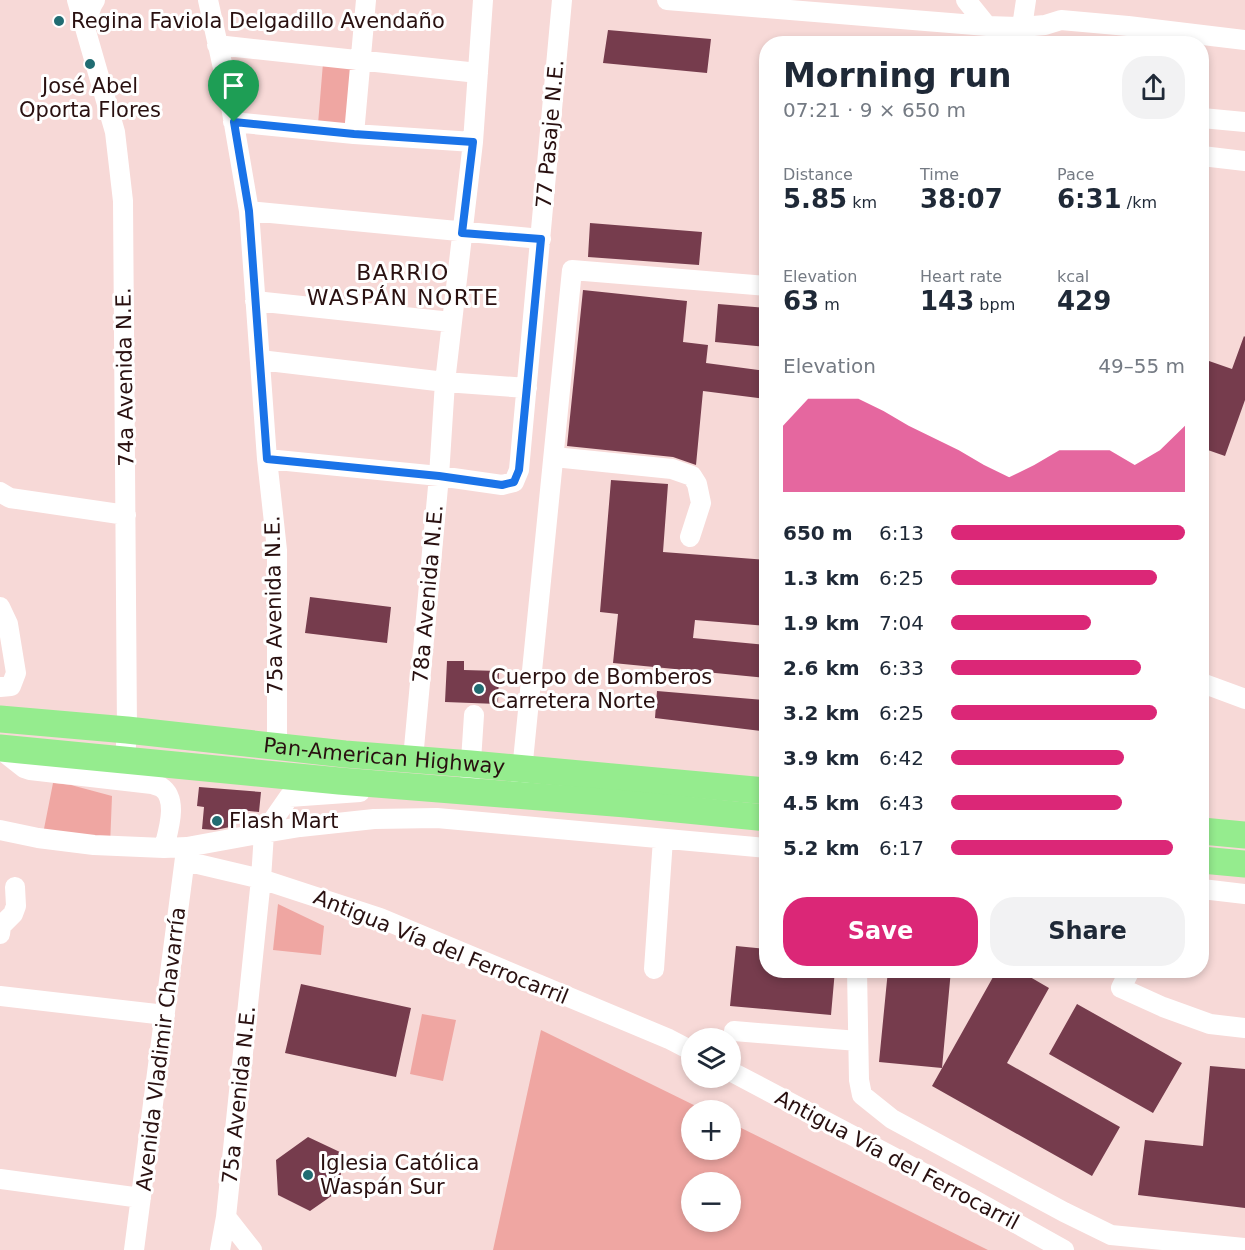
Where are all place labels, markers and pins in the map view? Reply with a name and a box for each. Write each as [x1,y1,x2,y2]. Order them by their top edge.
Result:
place label: Regina Faviola Delgadillo Avendaño [71,9,445,33]
marker: Regina Faviola Delgadillo Avendaño [52,14,66,28]
marker: José Abel Oporta Flores [83,57,97,71]
pin [208,60,259,122]
place label: José Abel Oporta Flores [19,74,161,122]
place label: Cuerpo de Bomberos Carretera Norte [491,665,712,713]
marker: Cuerpo de Bomberos Carretera Norte [472,682,486,696]
place label: Flash Mart [229,809,339,833]
marker: Flash Mart [210,814,224,828]
place label: Iglesia Católica Waspán Sur [320,1151,479,1199]
marker: Iglesia Católica Waspán Sur [301,1168,315,1182]

